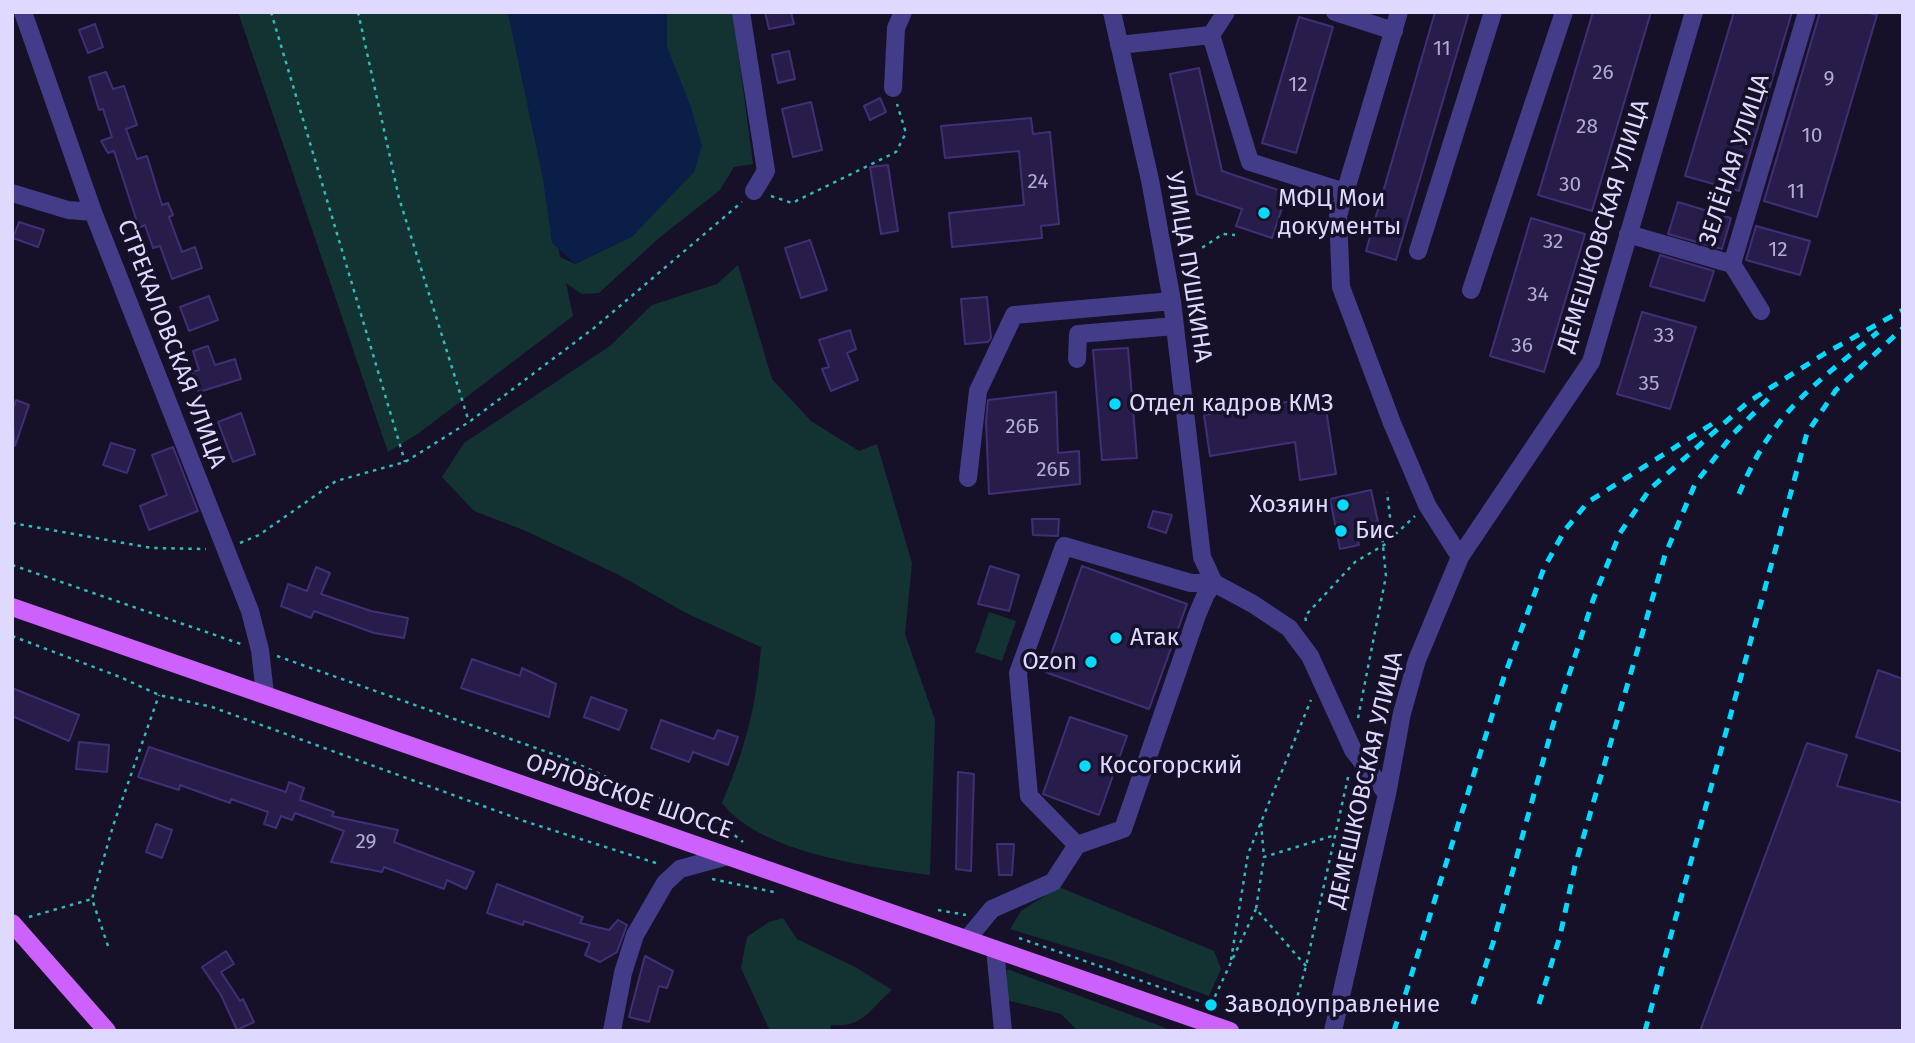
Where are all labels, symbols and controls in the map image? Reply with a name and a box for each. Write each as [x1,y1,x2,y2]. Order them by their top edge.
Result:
house number: 11 [1433,36,1451,62]
house number: 26 [1592,60,1614,86]
house number: 9 [1823,66,1835,92]
street label: ЗЕЛЁНАЯ УЛИЦА [1694,70,1776,250]
house number: 12 [1288,72,1308,98]
street label: ДЕМЕШКОВСКАЯ УЛИЦА [1552,96,1656,356]
house number: 28 [1576,114,1598,140]
house number: 10 [1802,123,1822,149]
house number: 24 [1028,169,1048,195]
street label: УЛИЦА ПУШКИНА [1159,170,1217,364]
house number: 30 [1559,172,1581,198]
house number: 11 [1787,179,1805,205]
place label: МФЦ Мои документы [1278,185,1401,241]
marker: МФЦ Мои документы [1256,205,1272,221]
street label: СТРЕКАЛОВСКАЯ УЛИЦА [110,216,232,472]
house number: 32 [1543,229,1563,255]
house number: 12 [1768,237,1788,263]
house number: 34 [1527,282,1549,308]
house number: 33 [1654,323,1674,349]
house number: 36 [1511,333,1533,359]
house number: 35 [1639,371,1659,397]
place label: Отдел кадров КМЗ [1129,390,1334,418]
marker: Отдел кадров КМЗ [1107,396,1123,412]
house number: 26Б [1005,414,1039,440]
house number: 26Б [1036,457,1070,483]
place label: Хозяин [1249,491,1329,519]
marker: Хозяин [1335,497,1351,513]
place label: Бис [1355,517,1395,545]
marker: Бис [1333,523,1349,539]
place label: Атак [1130,624,1179,652]
marker: Атак [1108,630,1124,646]
place label: Ozon [1022,648,1077,676]
street label: ДЕМЕШКОВСКАЯ УЛИЦА [1322,649,1410,911]
marker: Ozon [1083,654,1099,670]
street label: ОРЛОВСКОЕ ШОССЕ [522,748,736,846]
place label: Косогорский [1099,752,1243,780]
marker: Косогорский [1077,758,1093,774]
house number: 29 [355,829,377,855]
place label: Заводоуправление [1225,991,1440,1019]
marker: Заводоуправление [1203,997,1219,1013]

